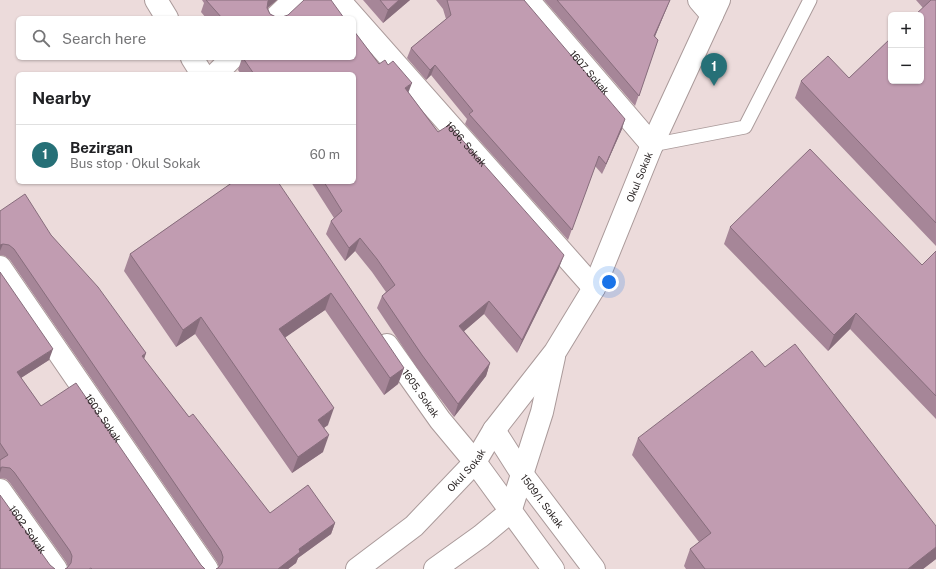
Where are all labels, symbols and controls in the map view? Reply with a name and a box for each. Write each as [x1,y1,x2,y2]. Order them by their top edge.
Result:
map controls [888,12,924,84]
button: + [888,12,924,48]
search box [16,16,356,60]
icon: search [30,27,52,49]
text: Search here [62,30,146,47]
street label: 1607. Sokak [567,48,612,97]
button: − [888,48,924,84]
pin: 1 [701,53,727,86]
text: Nearby [32,88,91,108]
street label: 1606. Sokak [443,119,490,169]
text: Bezirgan [70,139,133,156]
text: 1 [42,147,48,162]
text: 60 m [310,147,340,162]
street label: Okul Sokak [624,150,655,204]
text: Bus stop · Okul Sokak [70,156,201,171]
your location [599,272,619,292]
street label: 1605. Sokak [400,367,442,420]
street label: 1603. Sokak [83,391,125,445]
street label: Okul Sokak [444,446,488,494]
street label: 1509/1. Sokak [518,472,567,530]
street label: 1602. Sokak [7,503,49,556]

